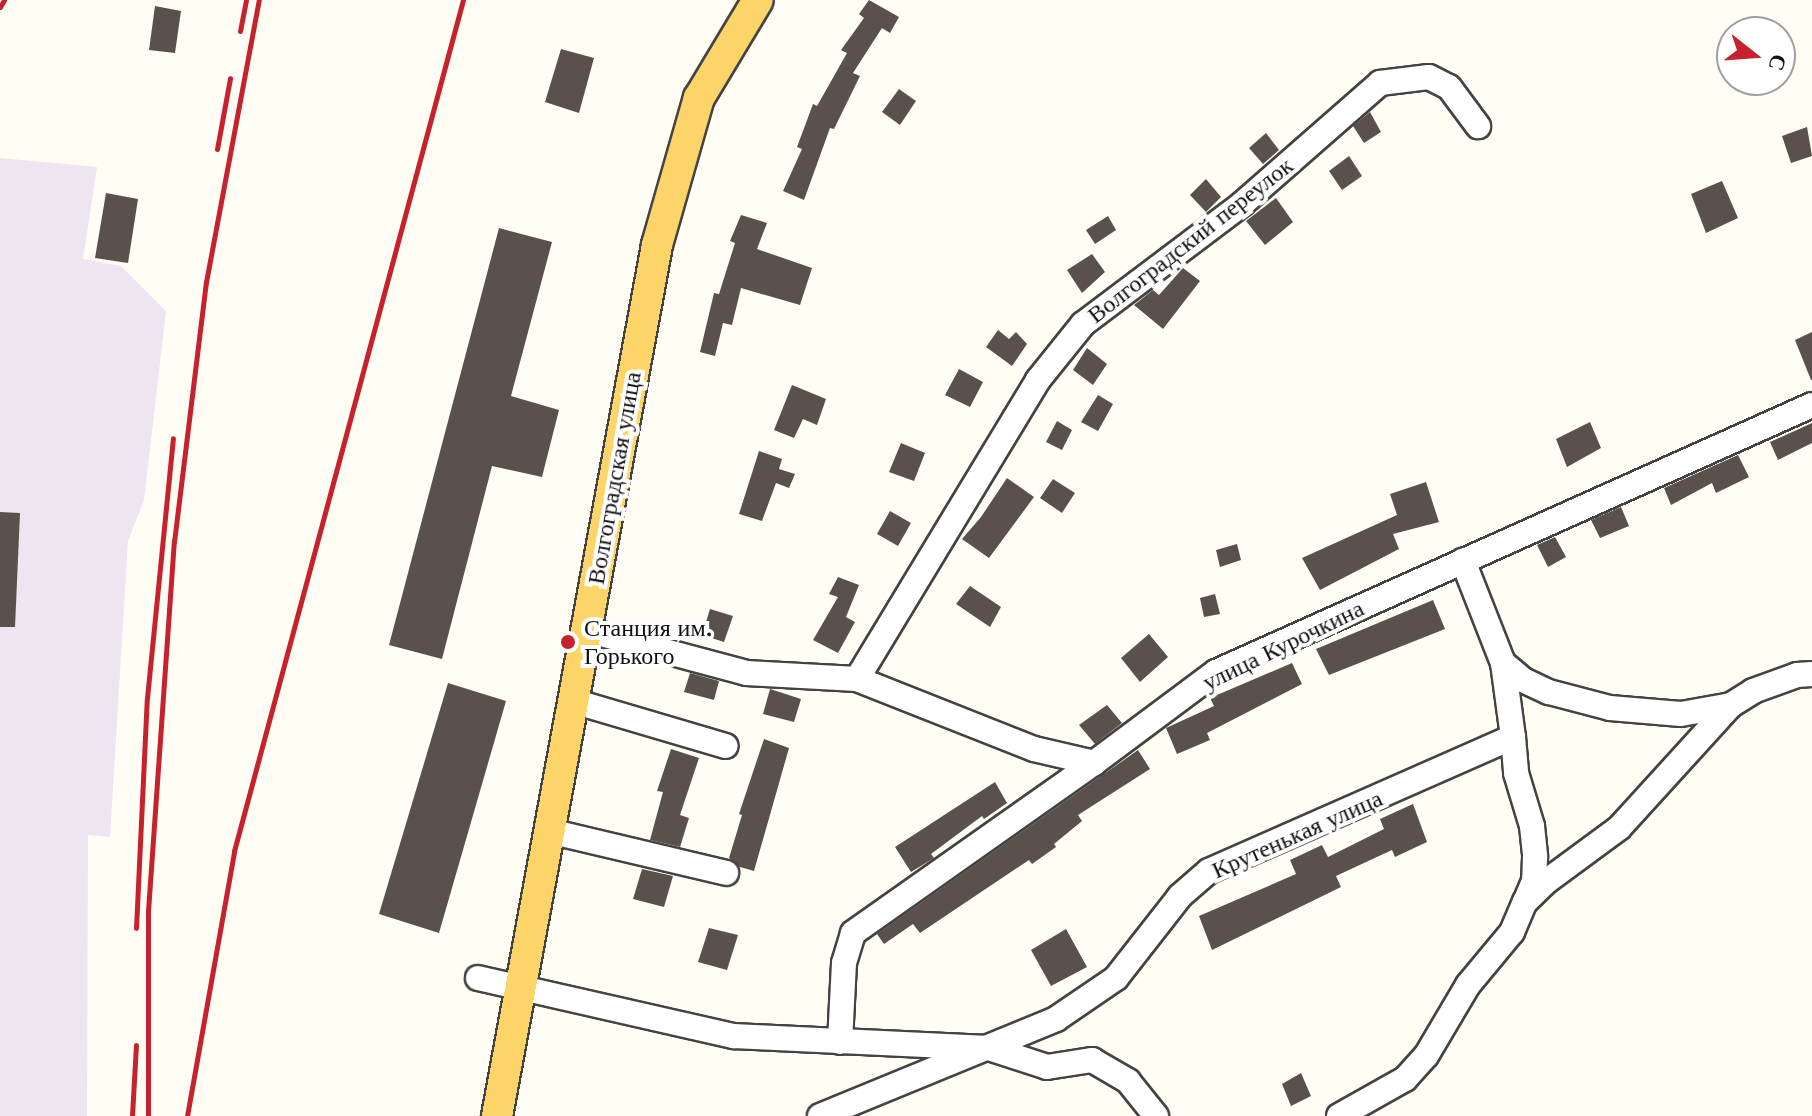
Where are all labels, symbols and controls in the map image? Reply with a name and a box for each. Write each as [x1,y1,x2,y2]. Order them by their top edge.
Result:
north arrow [1716,16,1796,96]
text: С [1762,51,1793,74]
street label: Волгоградский переулок [1082,151,1298,329]
street label: Волгоградская улица [581,369,647,587]
street label: улица Курочкина [1198,594,1368,696]
place label: Станция им. Горького [584,614,712,670]
marker: Станция им. Горького [559,633,577,651]
street label: Крутенькая улица [1207,783,1387,885]

